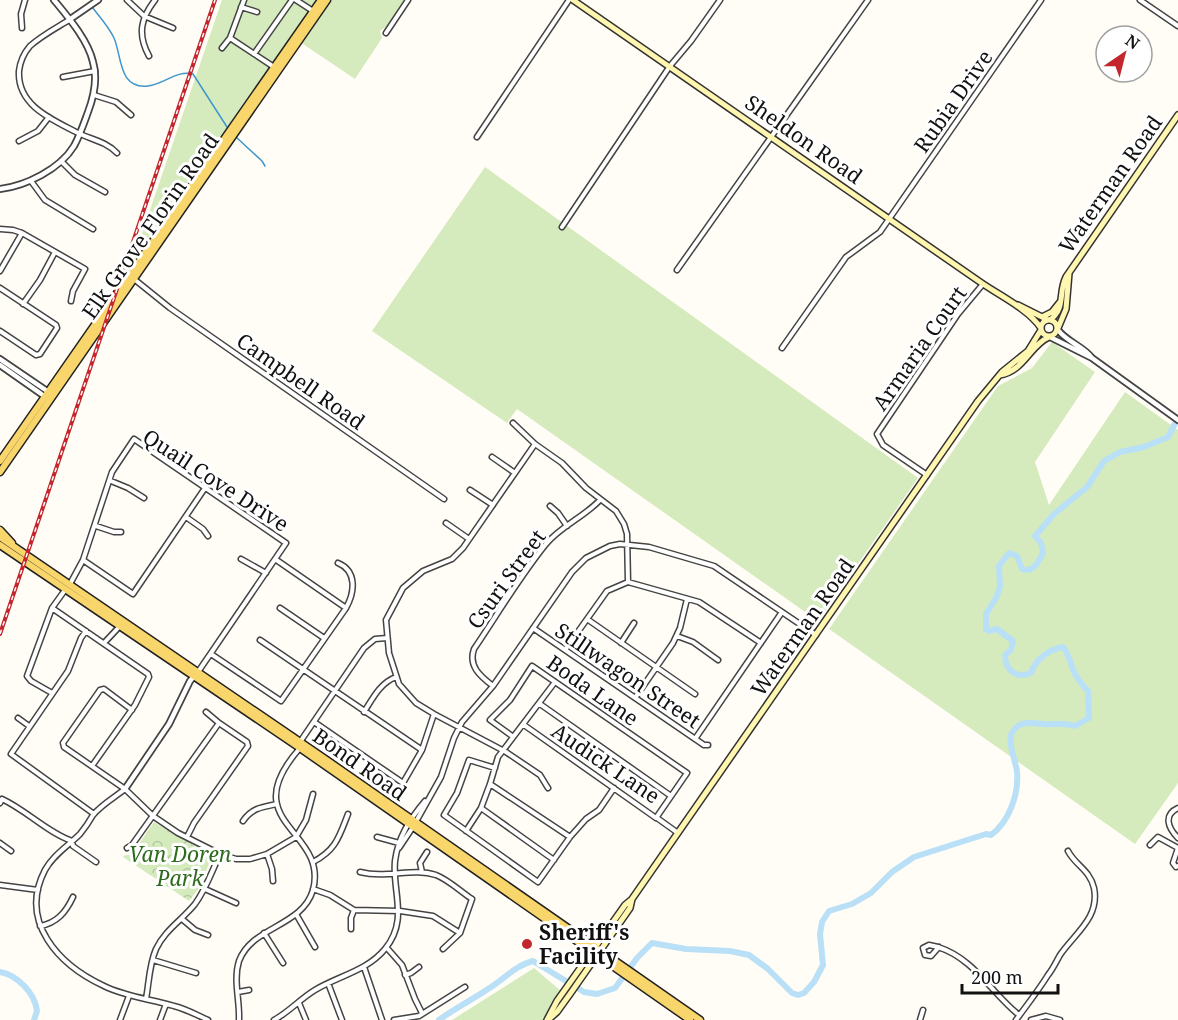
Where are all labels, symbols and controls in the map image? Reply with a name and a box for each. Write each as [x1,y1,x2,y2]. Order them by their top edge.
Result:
north arrow [1094,24,1154,84]
text: N [1121,29,1144,55]
street label: Rubia Drive [907,44,999,158]
street label: Sheldon Road [740,88,868,190]
street label: Waterman Road [1052,109,1168,258]
street label: Elk Grove Florin Road [75,128,225,324]
street label: Armaria Court [866,280,972,416]
street label: Campbell Road [231,326,371,436]
street label: Quail Cove Drive [138,422,294,538]
street label: Csuri Street [460,524,552,634]
street label: Waterman Road [744,552,860,701]
street label: Stillwagon Street [550,616,706,734]
street label: Boda Lane [542,648,644,732]
street label: Audick Lane [546,716,666,810]
street label: Bond Road [308,721,412,807]
park label: Van Doren Park [129,840,232,892]
place label: Sheriff's Facility [539,918,629,970]
marker: Sheriff's Facility [520,937,534,951]
scale bar [962,957,1058,995]
text: 200 m [971,965,1023,989]

